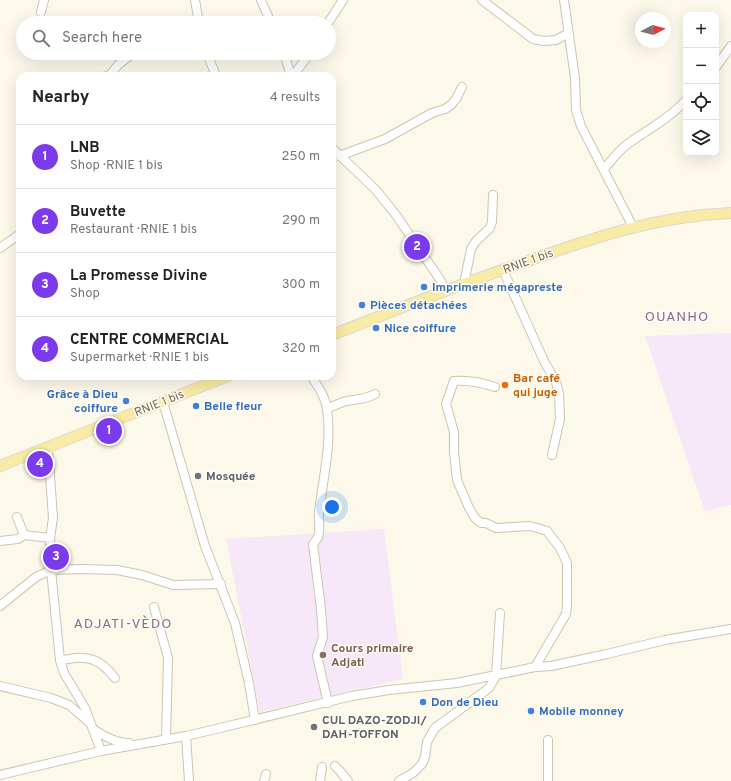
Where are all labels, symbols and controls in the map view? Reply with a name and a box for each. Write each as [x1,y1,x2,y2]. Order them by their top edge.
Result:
north arrow [635,12,671,48]
map controls [683,12,719,156]
button: + [683,12,719,48]
search box [16,16,336,60]
icon: search [30,27,52,49]
text: Search here [62,29,142,48]
button: − [683,48,719,84]
button: locate [683,84,719,120]
text: Nearby [32,87,89,109]
text: 4 results [270,90,320,106]
button: layers [683,120,719,156]
text: LNB [70,139,100,158]
text: 1 [42,149,48,165]
text: 250 m [282,149,320,165]
text: Shop · RNIE 1 bis [70,158,163,174]
text: Buvette [70,203,126,222]
text: 2 [41,213,49,229]
text: 290 m [282,213,320,229]
text: Restaurant · RNIE 1 bis [70,222,197,238]
pin: 2 [404,232,430,262]
street label: RNIE 1 bis [501,245,556,278]
text: La Promesse Divine [70,267,207,286]
text: 3 [41,277,49,293]
text: 300 m [282,277,320,293]
place label: Imprimerie mégapreste [432,280,563,296]
marker: Imprimerie mégapreste [419,282,429,292]
text: Shop [70,286,100,302]
place label: Pièces détachées [370,298,468,314]
marker: Pièces détachées [357,300,367,310]
district label: OUANHO [645,309,709,326]
place label: Nice coiffure [384,321,456,337]
marker: Nice coiffure [371,323,381,333]
text: CENTRE COMMERCIAL [70,331,229,350]
text: 4 [41,341,49,357]
text: 320 m [282,341,320,357]
text: Supermarket · RNIE 1 bis [70,350,209,366]
place label: Bar café qui juge [513,371,560,401]
marker: Bar café qui juge [500,380,510,390]
place label: Grâce à Dieu coiffure [47,387,118,417]
street label: RNIE 1 bis [132,387,187,421]
marker: Grâce à Dieu coiffure [121,396,131,406]
place label: Belle fleur [204,399,262,415]
marker: Belle fleur [191,401,201,411]
pin: 1 [96,416,122,446]
pin: 4 [27,449,53,479]
place label: Mosquée [206,469,256,485]
marker: Mosquée [193,471,203,481]
your location [322,497,342,517]
pin: 3 [43,542,69,572]
district label: ADJATI-VÈDO [74,615,172,633]
place label: Cours primaire Adjati [331,641,414,671]
marker: Cours primaire Adjati [318,650,328,660]
place label: Don de Dieu [431,695,498,711]
marker: Don de Dieu [418,697,428,707]
place label: Mobile monney [539,704,624,720]
marker: Mobile monney [526,706,536,716]
place label: CUL DAZO-ZODJI/ DAH-TOFFON [322,713,427,743]
marker: CUL DAZO-ZODJI/ DAH-TOFFON [309,722,319,732]

